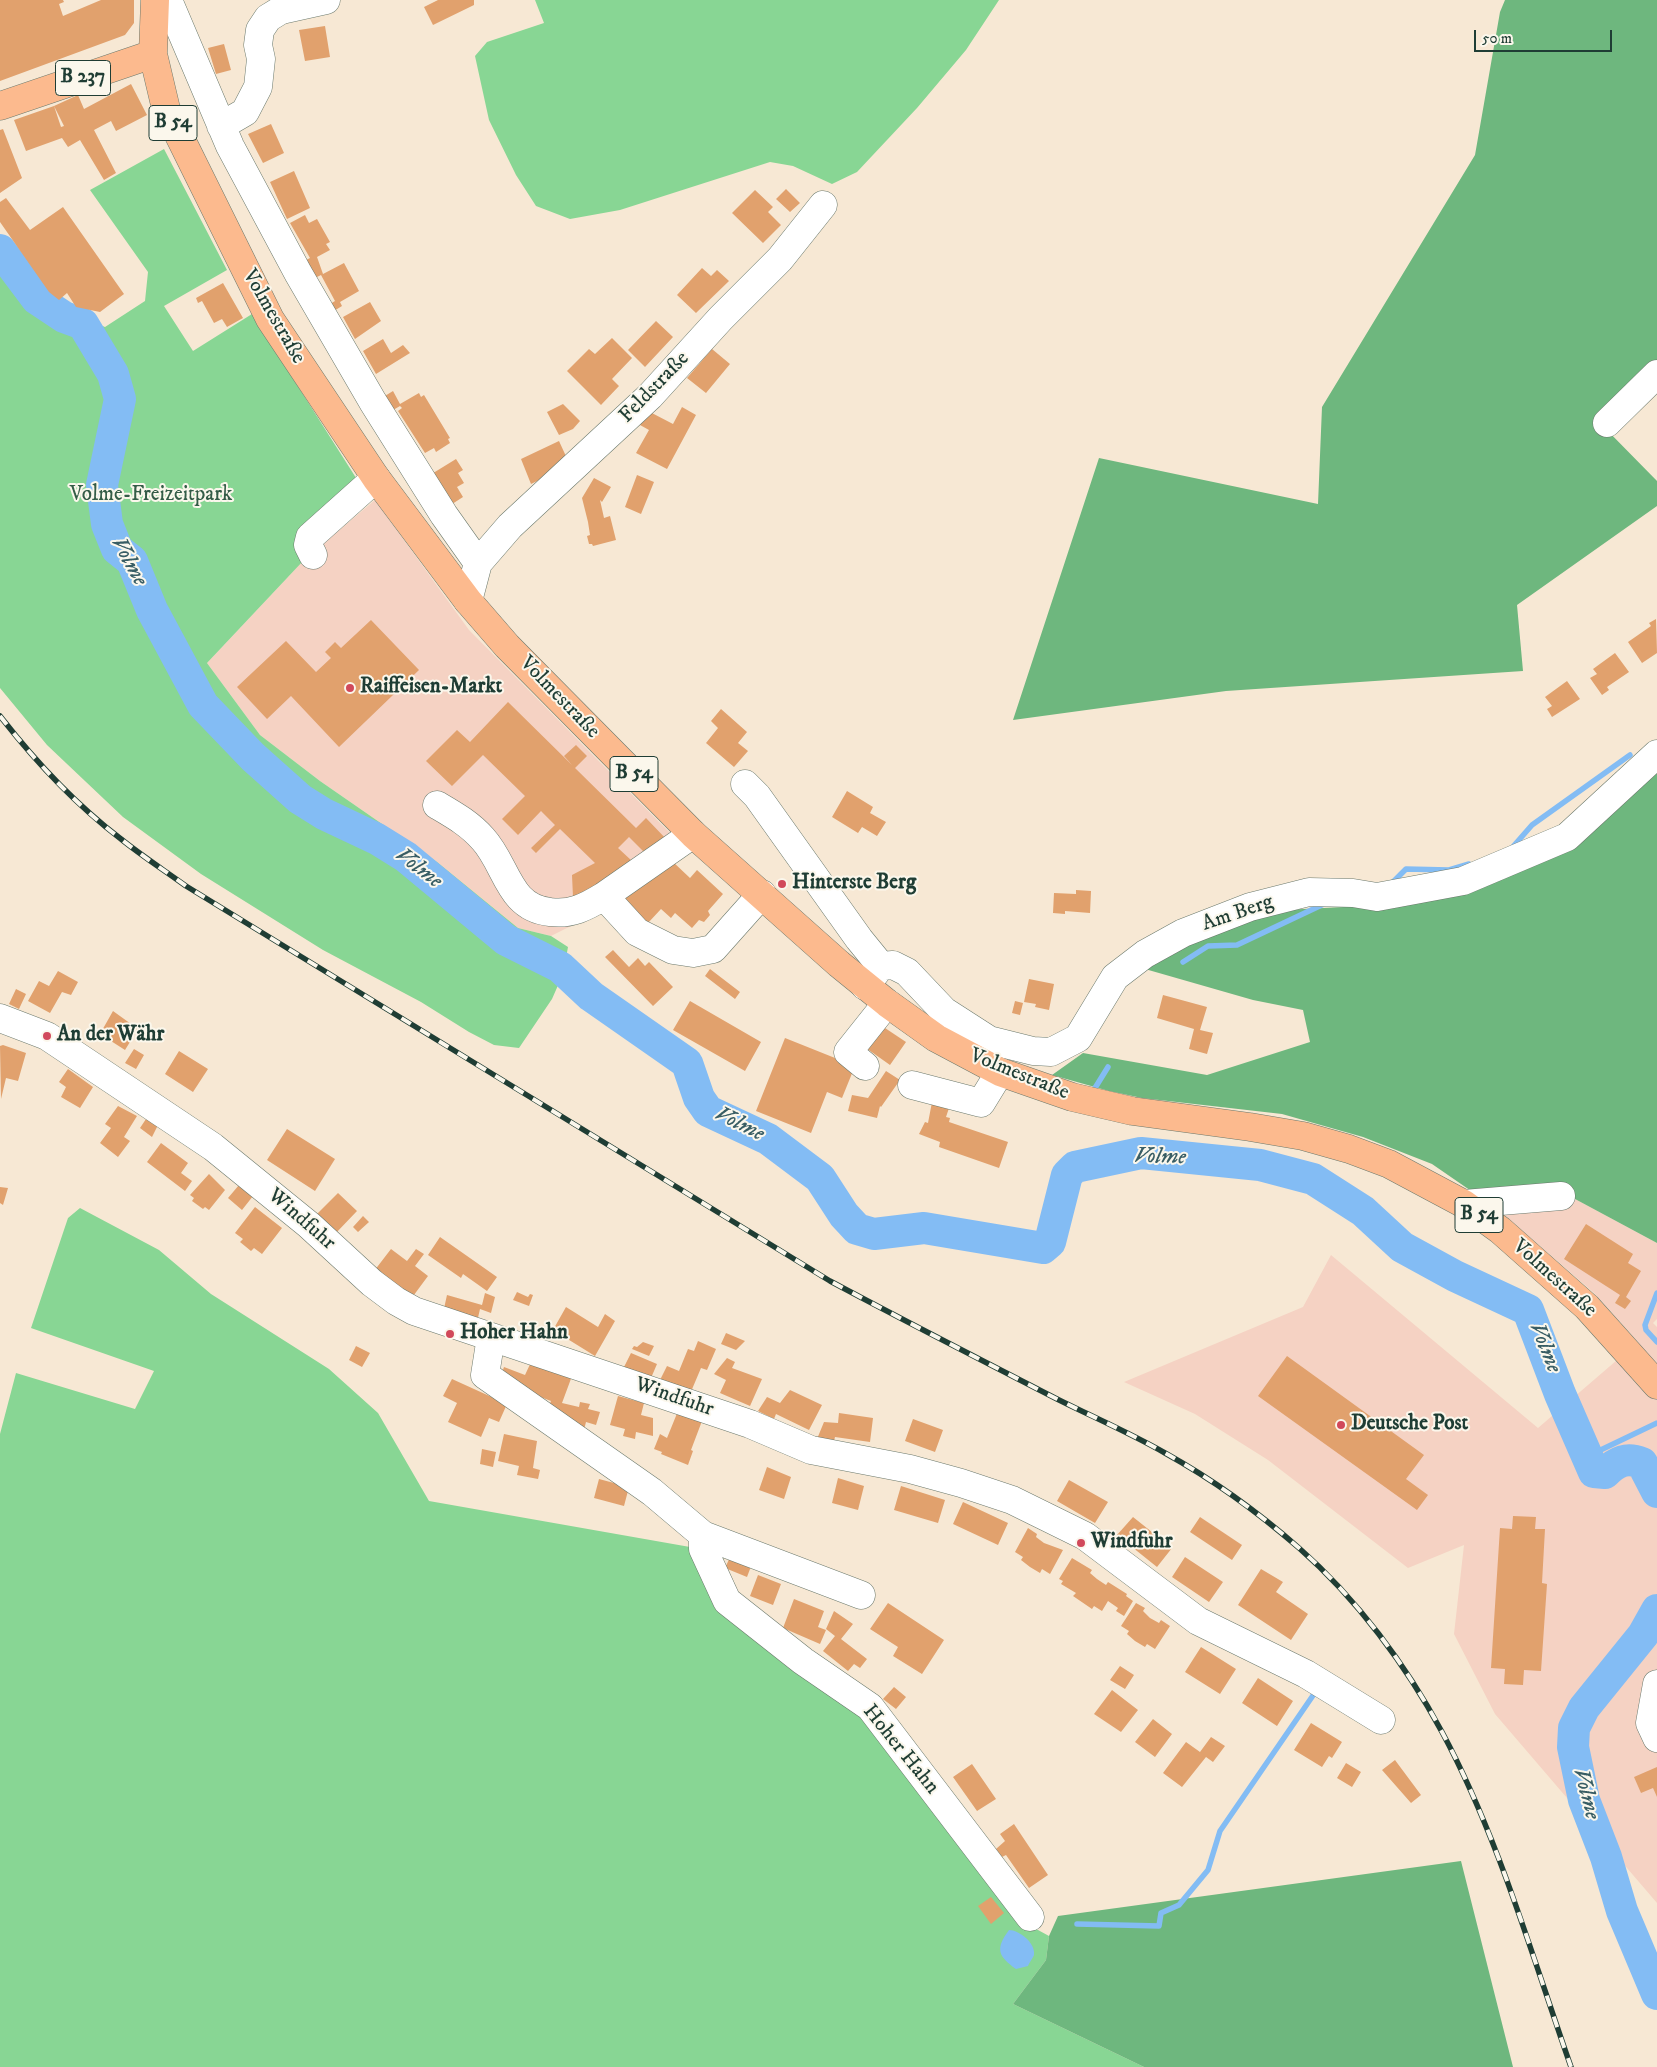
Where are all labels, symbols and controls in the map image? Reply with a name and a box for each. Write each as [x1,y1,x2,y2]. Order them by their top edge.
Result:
scale bar [1477,20,1614,52]
text: 50 m [1482,29,1512,48]
road number: B 237 [56,60,110,96]
road number: B 54 [149,106,197,140]
street label: Volmestraße [236,265,310,369]
street label: Feldstraße [615,347,695,429]
park label: Volme-Freizeitpark [70,483,232,509]
water label: Volme [104,533,152,591]
street label: Volmestraße [514,652,604,744]
place label: Raiffeisen-Markt [360,675,502,701]
marker: Raiffeisen-Markt [344,682,356,694]
road number: B 54 [610,756,658,792]
water label: Volme [389,843,447,895]
place label: Hinterste Berg [792,871,916,897]
marker: Hinterste Berg [776,878,788,890]
street label: Am Berg [1199,890,1277,938]
place label: An der Währ [57,1023,164,1049]
marker: An der Währ [41,1030,53,1042]
street label: Volmestraße [966,1044,1072,1106]
water label: Volme [710,1102,768,1148]
water label: Volme [1134,1144,1186,1172]
street label: Windfuhr [262,1184,340,1256]
road number: B 54 [1455,1198,1503,1232]
street label: Volmestraße [1507,1235,1601,1323]
water label: Volme [1522,1319,1566,1377]
place label: Hoher Hahn [460,1321,568,1347]
marker: Hoher Hahn [444,1328,456,1340]
street label: Windfuhr [631,1373,717,1423]
place label: Deutsche Post [1351,1412,1468,1438]
marker: Deutsche Post [1335,1419,1347,1431]
place label: Windfuhr [1091,1530,1173,1556]
marker: Windfuhr [1075,1537,1087,1549]
street label: Hoher Hahn [856,1700,944,1800]
water label: Volme [1566,1766,1604,1822]

